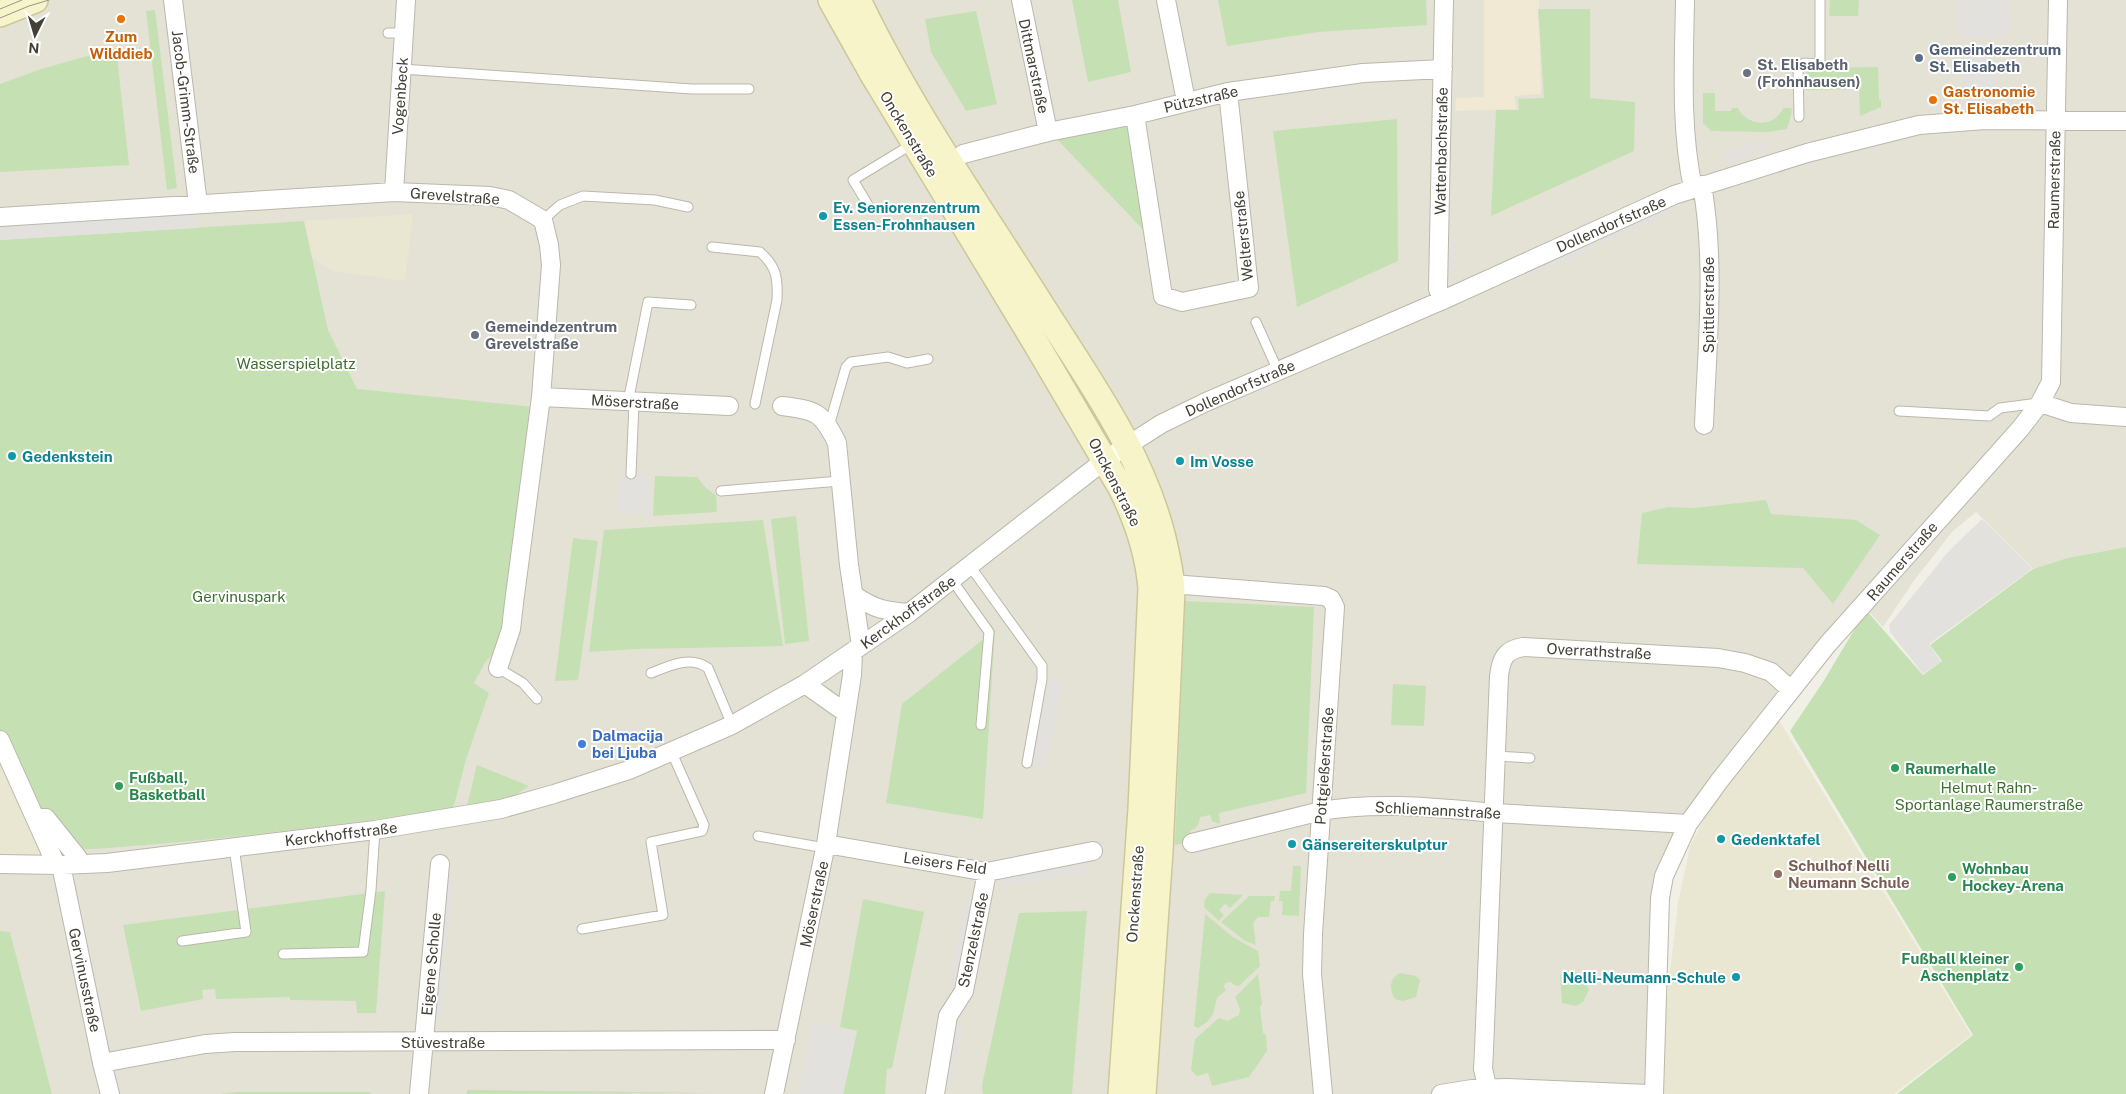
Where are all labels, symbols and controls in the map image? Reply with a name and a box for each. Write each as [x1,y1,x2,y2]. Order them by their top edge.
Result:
north arrow [10,10,60,60]
marker: Zum Wilddieb [115,13,127,25]
street label: Dittmarstraße [1016,17,1052,115]
place label: Zum Wilddieb [89,28,153,62]
street label: Jacob-Grimm-Straße [169,29,203,175]
text: N [28,40,40,56]
place label: Gemeindezentrum St. Elisabeth [1929,41,2061,75]
marker: Gemeindezentrum St. Elisabeth [1913,52,1925,64]
street label: Vogenbeck [389,56,411,136]
place label: St. Elisabeth (Frohnhausen) [1757,56,1861,90]
marker: St. Elisabeth (Frohnhausen) [1741,67,1753,79]
street label: Pützstraße [1162,82,1240,116]
place label: Gastronomie St. Elisabeth [1943,83,2035,117]
street label: Wattenbachstraße [1431,87,1451,215]
street label: Onckenstraße [877,88,941,180]
marker: Gastronomie St. Elisabeth [1927,94,1939,106]
street label: Raumerstraße [2045,130,2063,230]
street label: Grevelstraße [410,184,500,208]
street label: Welterstraße [1230,190,1256,282]
street label: Dollendorfstraße [1554,192,1668,256]
place label: Ev. Seniorenzentrum Essen-Frohnhausen [833,199,980,233]
marker: Ev. Seniorenzentrum Essen-Frohnhausen [817,210,829,222]
street label: Spittlerstraße [1700,257,1717,353]
place label: Gemeindezentrum Grevelstraße [485,318,617,352]
marker: Gemeindezentrum Grevelstraße [469,329,481,341]
park label: Wasserspielplatz [237,355,355,372]
street label: Dollendorfstraße [1183,356,1297,420]
street label: Möserstraße [591,391,679,413]
street label: Onckenstraße [1085,435,1145,529]
place label: Gedenkstein [22,448,113,465]
marker: Gedenkstein [6,450,18,462]
place label: Im Vosse [1190,453,1254,470]
marker: Im Vosse [1174,455,1186,467]
street label: Raumerstraße [1863,518,1941,604]
street label: Kerckhoffstraße [857,572,959,652]
park label: Gervinuspark [192,588,286,605]
street label: Overrathstraße [1546,640,1652,662]
street label: Pottgießerstraße [1311,707,1337,825]
place label: Dalmacija bei Ljuba [592,727,663,761]
marker: Dalmacija bei Ljuba [576,738,588,750]
place label: Raumerhalle [1905,760,1996,777]
marker: Raumerhalle [1889,762,1901,774]
place label: Fußball, Basketball [129,769,206,803]
park label: Helmut Rahn- Sportanlage Raumerstraße [1895,779,2083,813]
marker: Fußball, Basketball [113,780,125,792]
street label: Schliemannstraße [1374,798,1502,822]
street label: Kerckhoffstraße [284,819,398,849]
place label: Gedenktafel [1731,831,1821,848]
marker: Gedenktafel [1715,833,1727,845]
place label: Gänsereiterskulptur [1302,836,1447,853]
marker: Gänsereiterskulptur [1286,838,1298,850]
street label: Onckenstraße [1123,845,1147,943]
street label: Leisers Feld [902,849,988,877]
place label: Schulhof Nelli Neumann Schule [1788,857,1910,891]
street label: Möserstraße [797,859,831,949]
place label: Wohnbau Hockey-Arena [1962,860,2064,894]
marker: Schulhof Nelli Neumann Schule [1772,868,1784,880]
marker: Wohnbau Hockey-Arena [1946,871,1958,883]
street label: Stenzelstraße [955,891,991,989]
street label: Eigene Scholle [418,912,444,1016]
street label: Gervinusstraße [66,926,104,1034]
place label: Fußball kleiner Aschenplatz [1901,950,2009,984]
marker: Fußball kleiner Aschenplatz [2013,961,2025,973]
place label: Nelli-Neumann-Schule [1563,969,1726,986]
marker: Nelli-Neumann-Schule [1730,971,1742,983]
street label: Stüvestraße [401,1034,485,1051]

